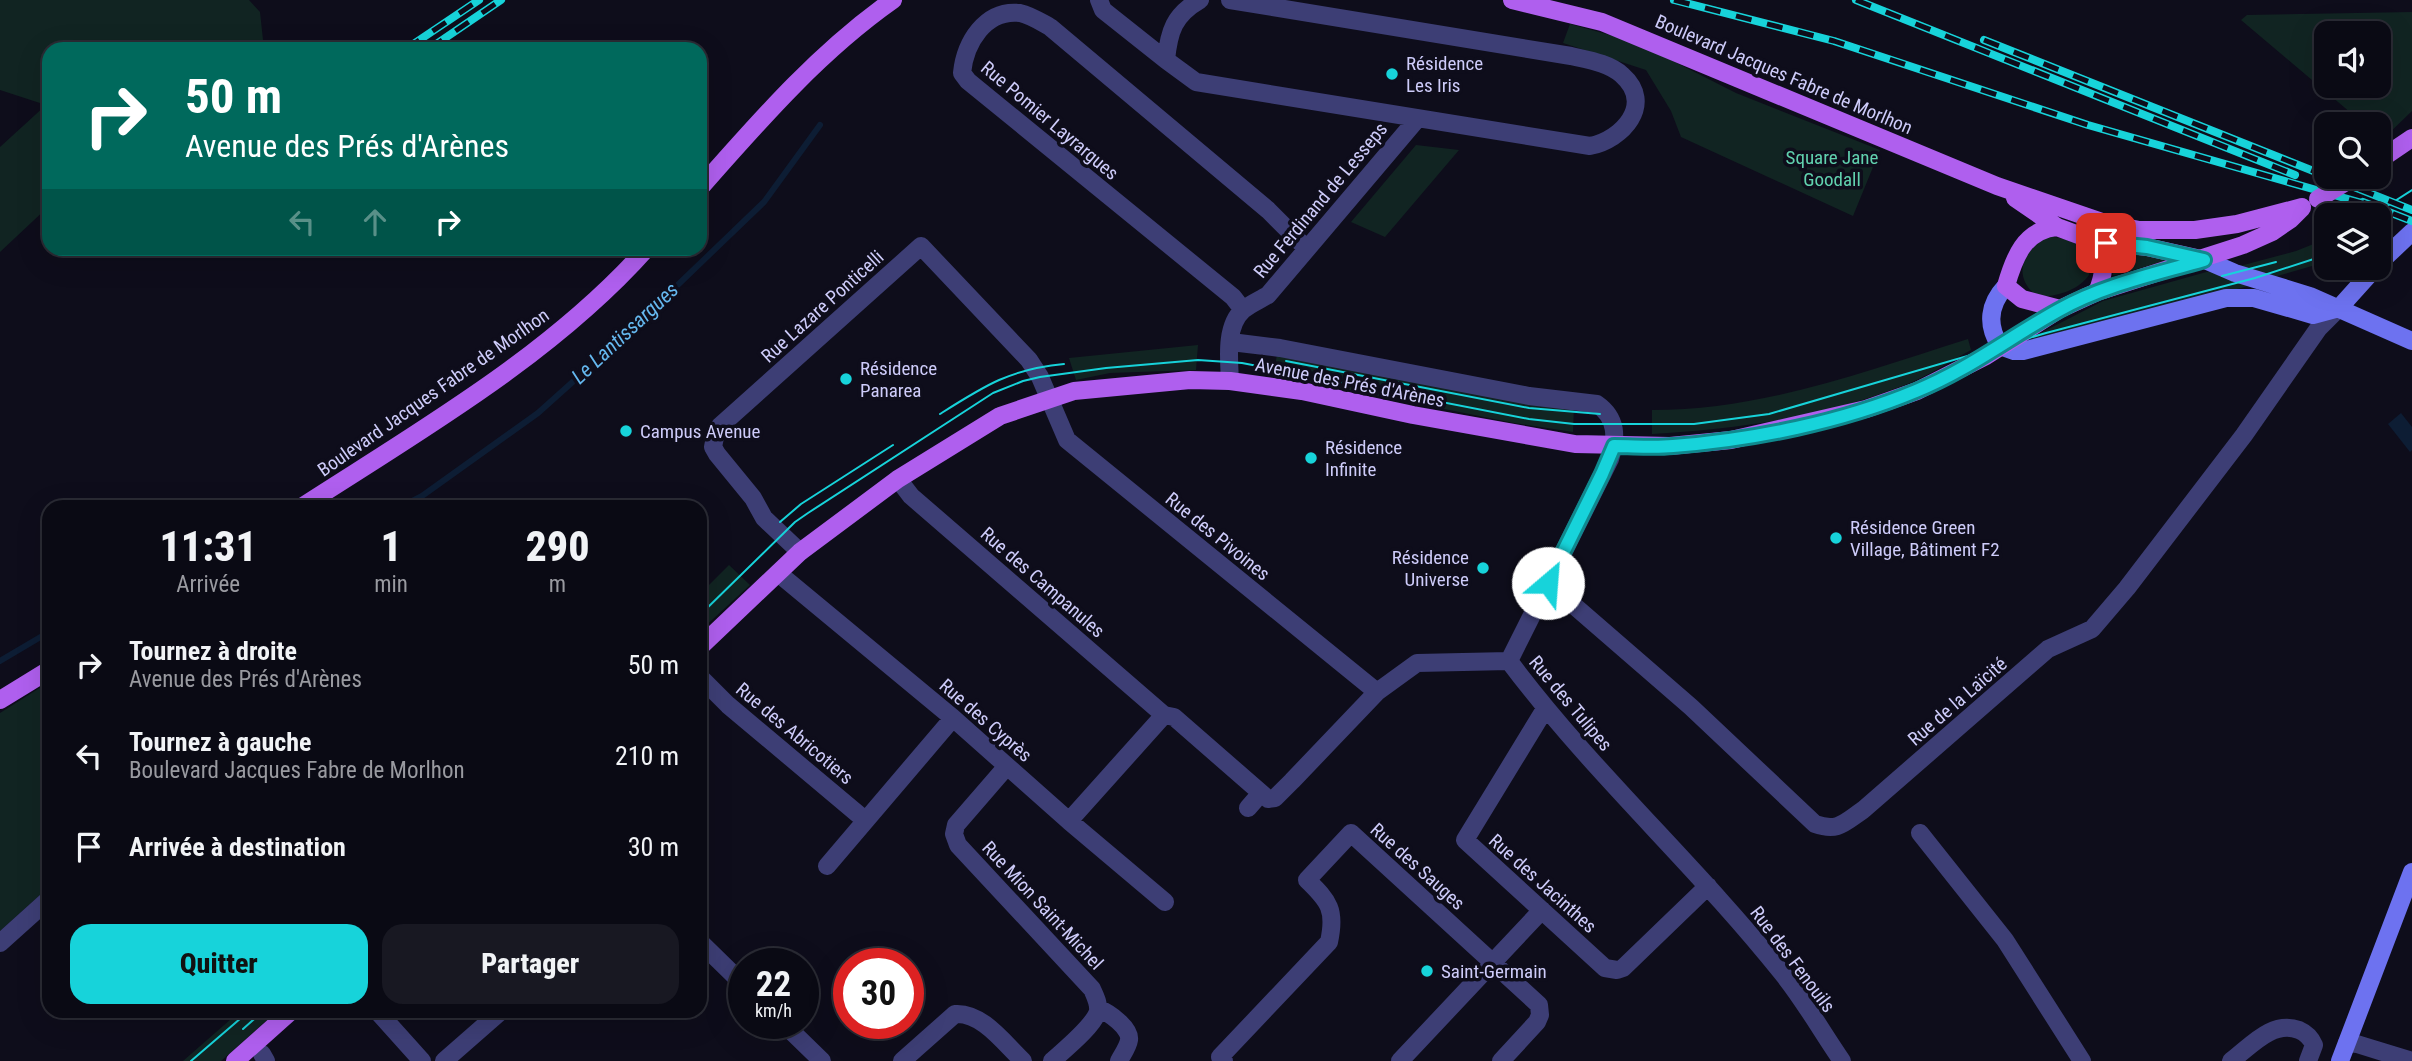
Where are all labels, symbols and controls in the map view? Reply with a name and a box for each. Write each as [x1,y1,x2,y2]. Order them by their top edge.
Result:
street label: Boulevard Jacques Fabre de Morlhon [1652,10,1916,139]
map controls [2314,21,2391,280]
button: sound [2314,21,2391,98]
place label: Résidence Les Iris [1406,52,1483,97]
street label: Rue Pomier Layrargues [976,56,1123,185]
marker: Résidence Les Iris [1384,66,1400,82]
text: 50 m [185,68,282,125]
icon: right [70,70,161,161]
button: search [2314,112,2391,189]
street label: Rue Ferdinand de Lesseps [1249,118,1392,283]
text: Avenue des Prés d'Arènes [185,127,509,165]
park label: Square Jane Goodall [1786,146,1879,191]
icon: left [283,203,321,241]
icon: ahead [356,203,394,241]
icon: right [429,203,467,241]
button: layers [2314,203,2391,280]
pin [2076,213,2136,273]
icon: arrive [2087,224,2125,262]
street label: Rue Lazare Ponticelli [756,245,888,367]
water label: Le Lantissargues [567,277,683,389]
street label: Boulevard Jacques Fabre de Morlhon [313,303,553,481]
street label: Avenue des Prés d'Arènes [1253,353,1447,412]
place label: Résidence Panarea [860,357,937,402]
marker: Résidence Panarea [838,371,854,387]
place label: Campus Avenue [640,420,761,443]
marker: Campus Avenue [618,423,634,439]
place label: Résidence Infinite [1325,436,1402,481]
marker: Résidence Infinite [1303,450,1319,466]
street label: Rue des Pivoines [1161,487,1274,585]
place label: Résidence Green Village, Bâtiment F2 [1850,516,2000,561]
text: 11:31 [159,522,257,571]
text: 1 [380,522,402,571]
text: 290 [525,522,590,571]
street label: Rue des Campanules [976,522,1109,643]
marker: Résidence Green Village, Bâtiment F2 [1828,530,1844,546]
place label: Résidence Universe [1392,546,1469,591]
position arrow [1511,546,1585,620]
marker: Résidence Universe [1475,560,1491,576]
text: Arrivée [176,571,240,598]
text: min [374,571,408,598]
text: m [549,571,566,598]
text: Tournez à droite [129,636,297,666]
icon: right [70,646,108,684]
text: 50 m [628,650,679,680]
street label: Rue des Tulipes [1524,651,1617,756]
street label: Rue de la Laïcité [1903,652,2011,751]
text: Avenue des Prés d'Arènes [129,666,362,693]
street label: Rue des Cyprès [935,674,1037,767]
street label: Rue des Abricotiers [731,678,858,789]
text: Tournez à gauche [129,727,311,757]
icon: left [70,737,108,775]
text: 210 m [615,741,679,771]
text: Boulevard Jacques Fabre de Morlhon [129,757,465,784]
street label: Rue des Sauges [1366,818,1470,915]
icon: arrive [70,828,108,866]
street label: Rue des Jacinthes [1484,829,1601,938]
text: Arrivée à destination [129,832,346,862]
text: 30 m [628,832,679,862]
street label: Rue Mion Saint-Michel [977,836,1108,974]
street label: Rue des Fenouils [1745,902,1840,1017]
button: Quitter [70,924,368,1004]
button: Partager [382,924,679,1004]
speed limit sign: 30 [833,948,924,1039]
place label: Saint-Germain [1441,960,1547,983]
marker: Saint-Germain [1419,963,1435,979]
text: 22 [756,964,791,1005]
text: km/h [755,1000,792,1021]

